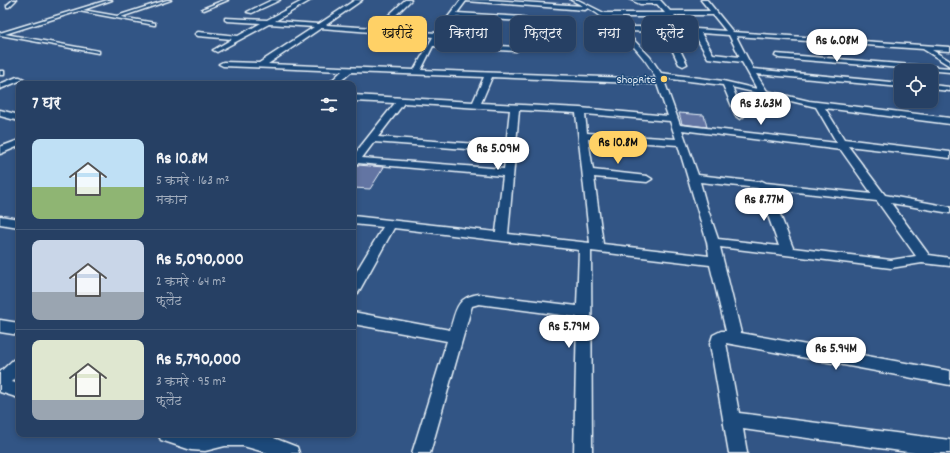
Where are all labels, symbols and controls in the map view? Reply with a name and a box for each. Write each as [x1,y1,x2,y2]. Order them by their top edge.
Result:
chip: खरीदें [368,16,427,52]
chip: किराया [435,16,502,52]
chip: फ़िल्टर [510,16,576,52]
chip: नया [584,16,634,52]
chip: फ़्लैट [642,16,698,52]
pin: Rs 6.08M [796,29,878,63]
text: Rs 6.08M [815,32,859,51]
map controls [894,64,938,108]
button: locate [894,64,938,108]
place label: ShopRite [617,72,656,89]
marker: ShopRite [659,74,669,84]
pin: Rs 3.63M [720,92,802,126]
text: 7 घर [32,93,61,117]
icon: filters [318,94,340,116]
text: Rs 3.63M [740,95,782,114]
pin: Rs 10.8M [577,131,659,165]
text: Rs 10.8M [598,134,638,153]
pin: Rs 5.09M [457,137,539,171]
text: Rs 5.09M [476,140,520,159]
text: Rs 10.8M [156,148,208,172]
icon: home [64,155,112,203]
text: 5 कमरे · 163 m² [156,172,230,191]
pin: Rs 8.77M [723,188,805,222]
text: मकान [156,191,187,210]
text: Rs 8.77M [744,191,784,210]
text: Rs 5,090,000 [156,249,244,273]
icon: home [64,256,112,304]
text: 2 कमरे · 64 m² [156,273,226,292]
text: फ़्लैट [156,292,182,311]
pin: Rs 5.79M [528,315,610,349]
text: Rs 5.79M [548,318,590,337]
pin: Rs 5.94M [795,337,877,371]
text: Rs 5.94M [815,340,857,359]
text: Rs 5,790,000 [156,349,241,373]
icon: home [64,356,112,404]
text: 3 कमरे · 95 m² [156,373,226,392]
text: फ़्लैट [156,392,182,411]

